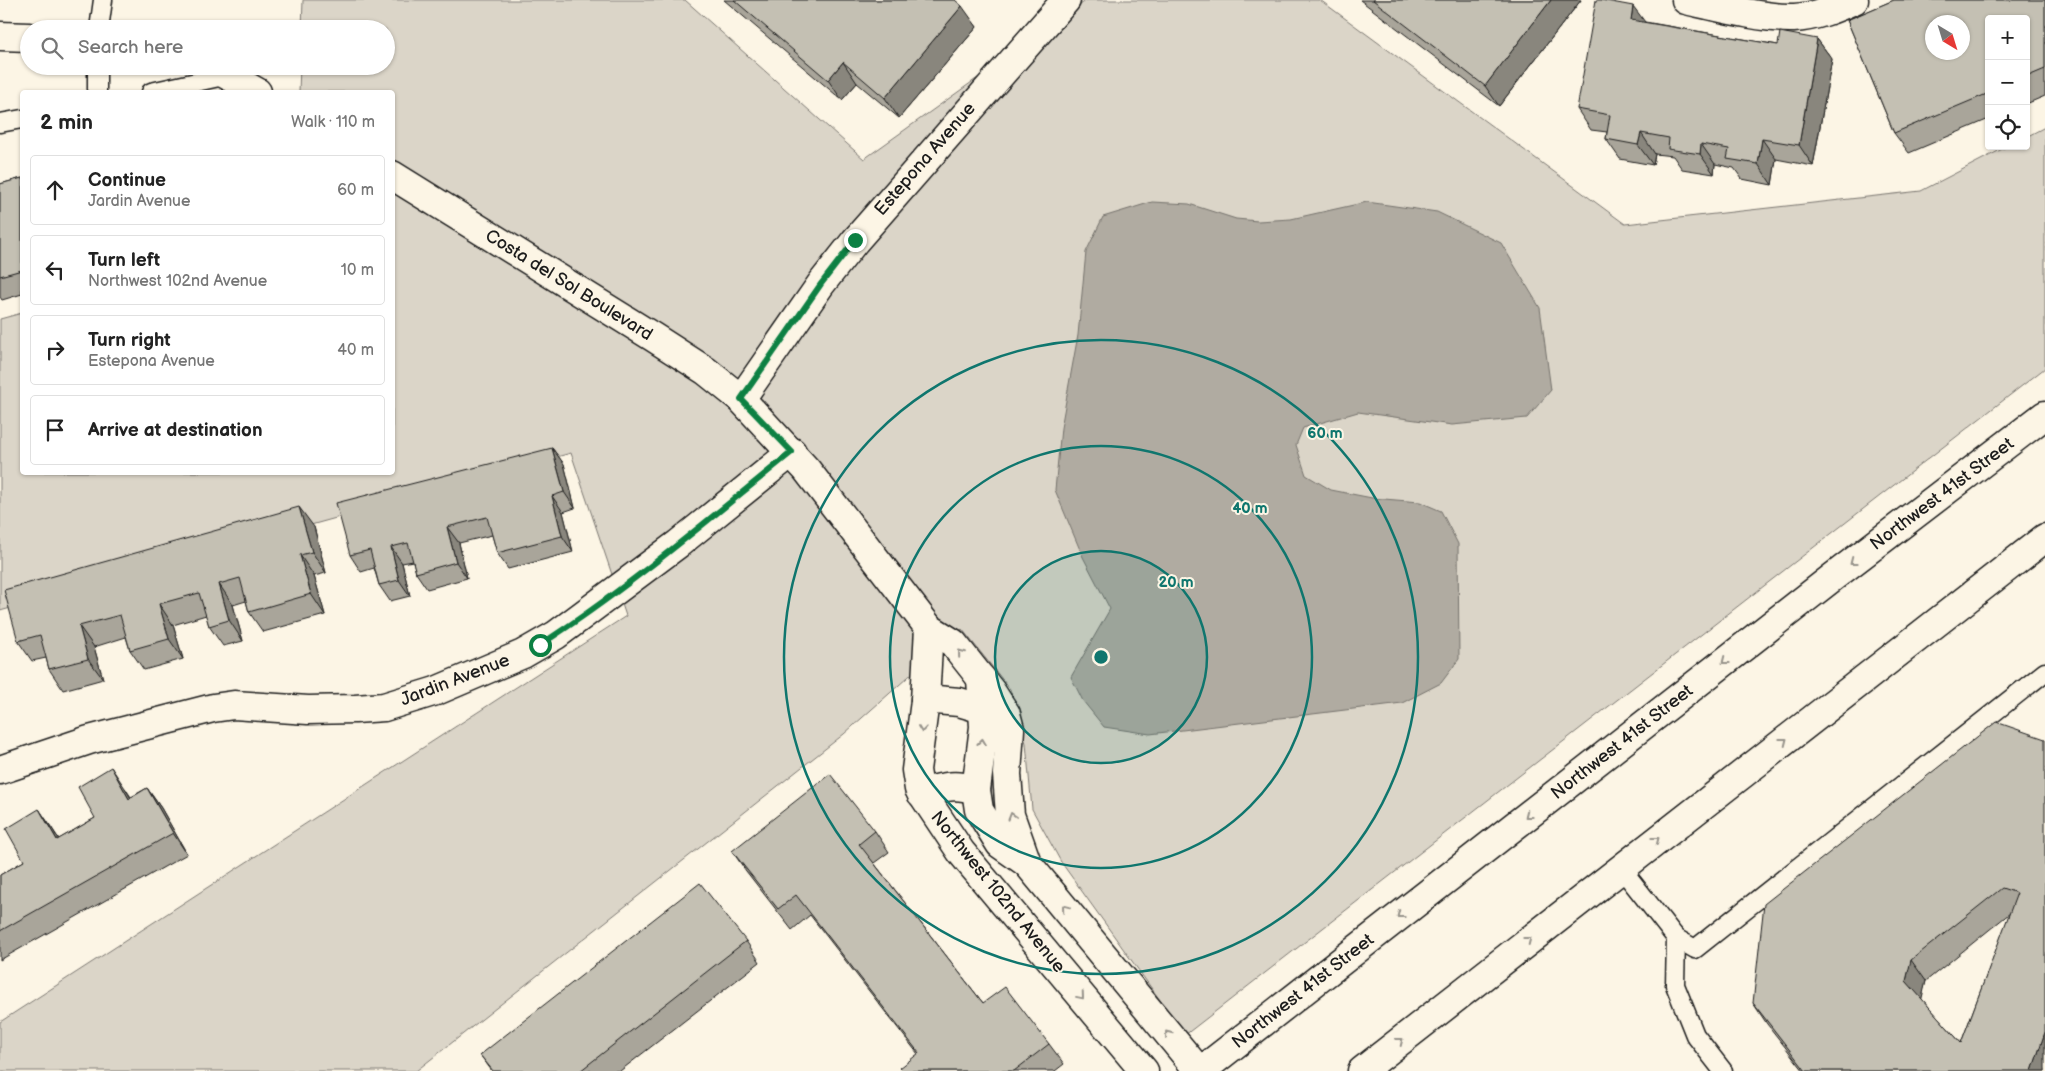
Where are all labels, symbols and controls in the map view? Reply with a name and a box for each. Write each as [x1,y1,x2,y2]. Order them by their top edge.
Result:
north arrow [1925,15,1970,60]
map controls [1985,15,2030,150]
button: + [1985,15,2030,60]
search box [20,20,395,75]
icon: search [38,34,66,62]
text: Search here [78,36,183,59]
button: − [1985,60,2030,105]
street label: Estepona Avenue [870,98,980,220]
button: locate [1985,105,2030,150]
text: 2 min [40,110,93,135]
text: Walk · 110 m [291,113,375,132]
text: Continue [88,169,166,192]
icon: ahead [41,176,69,204]
text: 60 m [337,181,374,200]
text: Jardin Avenue [88,192,191,211]
street label: Costa del Sol Boulevard [481,225,657,345]
route end [844,229,867,252]
text: Turn left [88,249,160,272]
icon: left [41,256,69,284]
text: 10 m [341,261,374,280]
text: Northwest 102nd Avenue [88,272,267,291]
text: Turn right [88,329,171,352]
icon: right [41,336,69,364]
text: 40 m [337,341,374,360]
text: Estepona Avenue [88,352,215,371]
icon: arrive [41,416,69,444]
text: Arrive at destination [88,419,263,442]
text: 60 m [1307,424,1343,443]
street label: Northwest 41st Street [1866,433,2018,555]
text: 40 m [1232,499,1268,518]
one-way arrow [1850,556,1859,564]
text: 20 m [1159,573,1194,592]
route start [529,634,552,657]
centre of rings [1092,648,1110,666]
street label: Jardin Avenue [397,649,513,710]
one-way arrow [957,649,966,658]
one-way arrow [1722,656,1731,664]
street label: Northwest 41st Street [1547,680,1697,804]
one-way arrow [917,726,928,734]
one-way arrow [976,737,987,745]
one-way arrow [1779,737,1788,746]
street label: Northwest 102nd Avenue [926,807,1070,977]
one-way arrow [1525,810,1534,818]
one-way arrow [1007,813,1017,821]
one-way arrow [1650,838,1659,846]
one-way arrow [1062,905,1070,914]
one-way arrow [1397,910,1406,918]
street label: Northwest 41st Street [1228,929,1378,1053]
one-way arrow [1522,938,1531,946]
one-way arrow [1076,990,1084,999]
one-way arrow [1165,1031,1173,1040]
one-way arrow [1395,1037,1404,1046]

